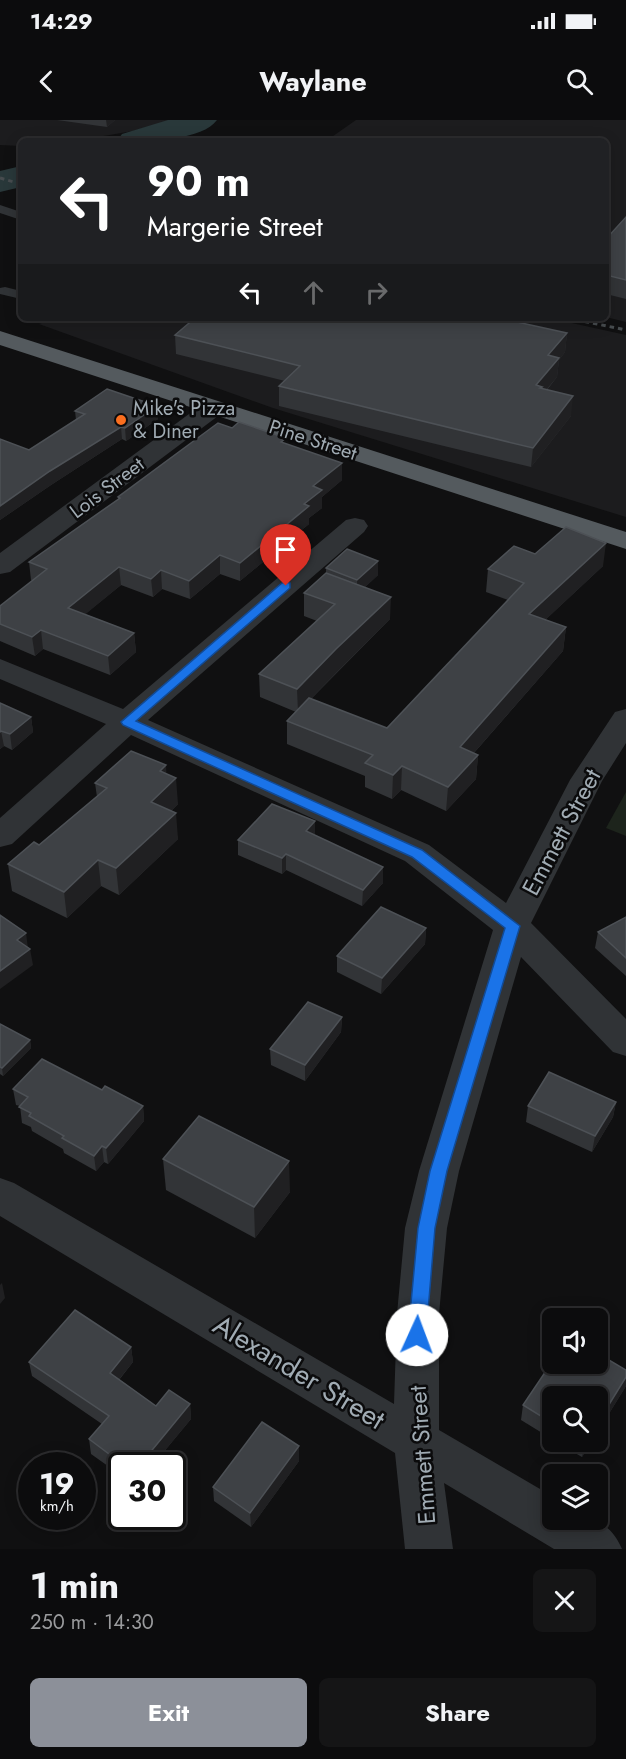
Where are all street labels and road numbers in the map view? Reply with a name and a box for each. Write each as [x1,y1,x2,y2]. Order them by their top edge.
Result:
street label: Pine Street [265,412,361,468]
street label: Lois Street [64,450,151,526]
street label: Emmett Street [513,762,609,902]
street label: Alexander Street [205,1304,393,1440]
street label: Emmett Street [400,1384,444,1526]

